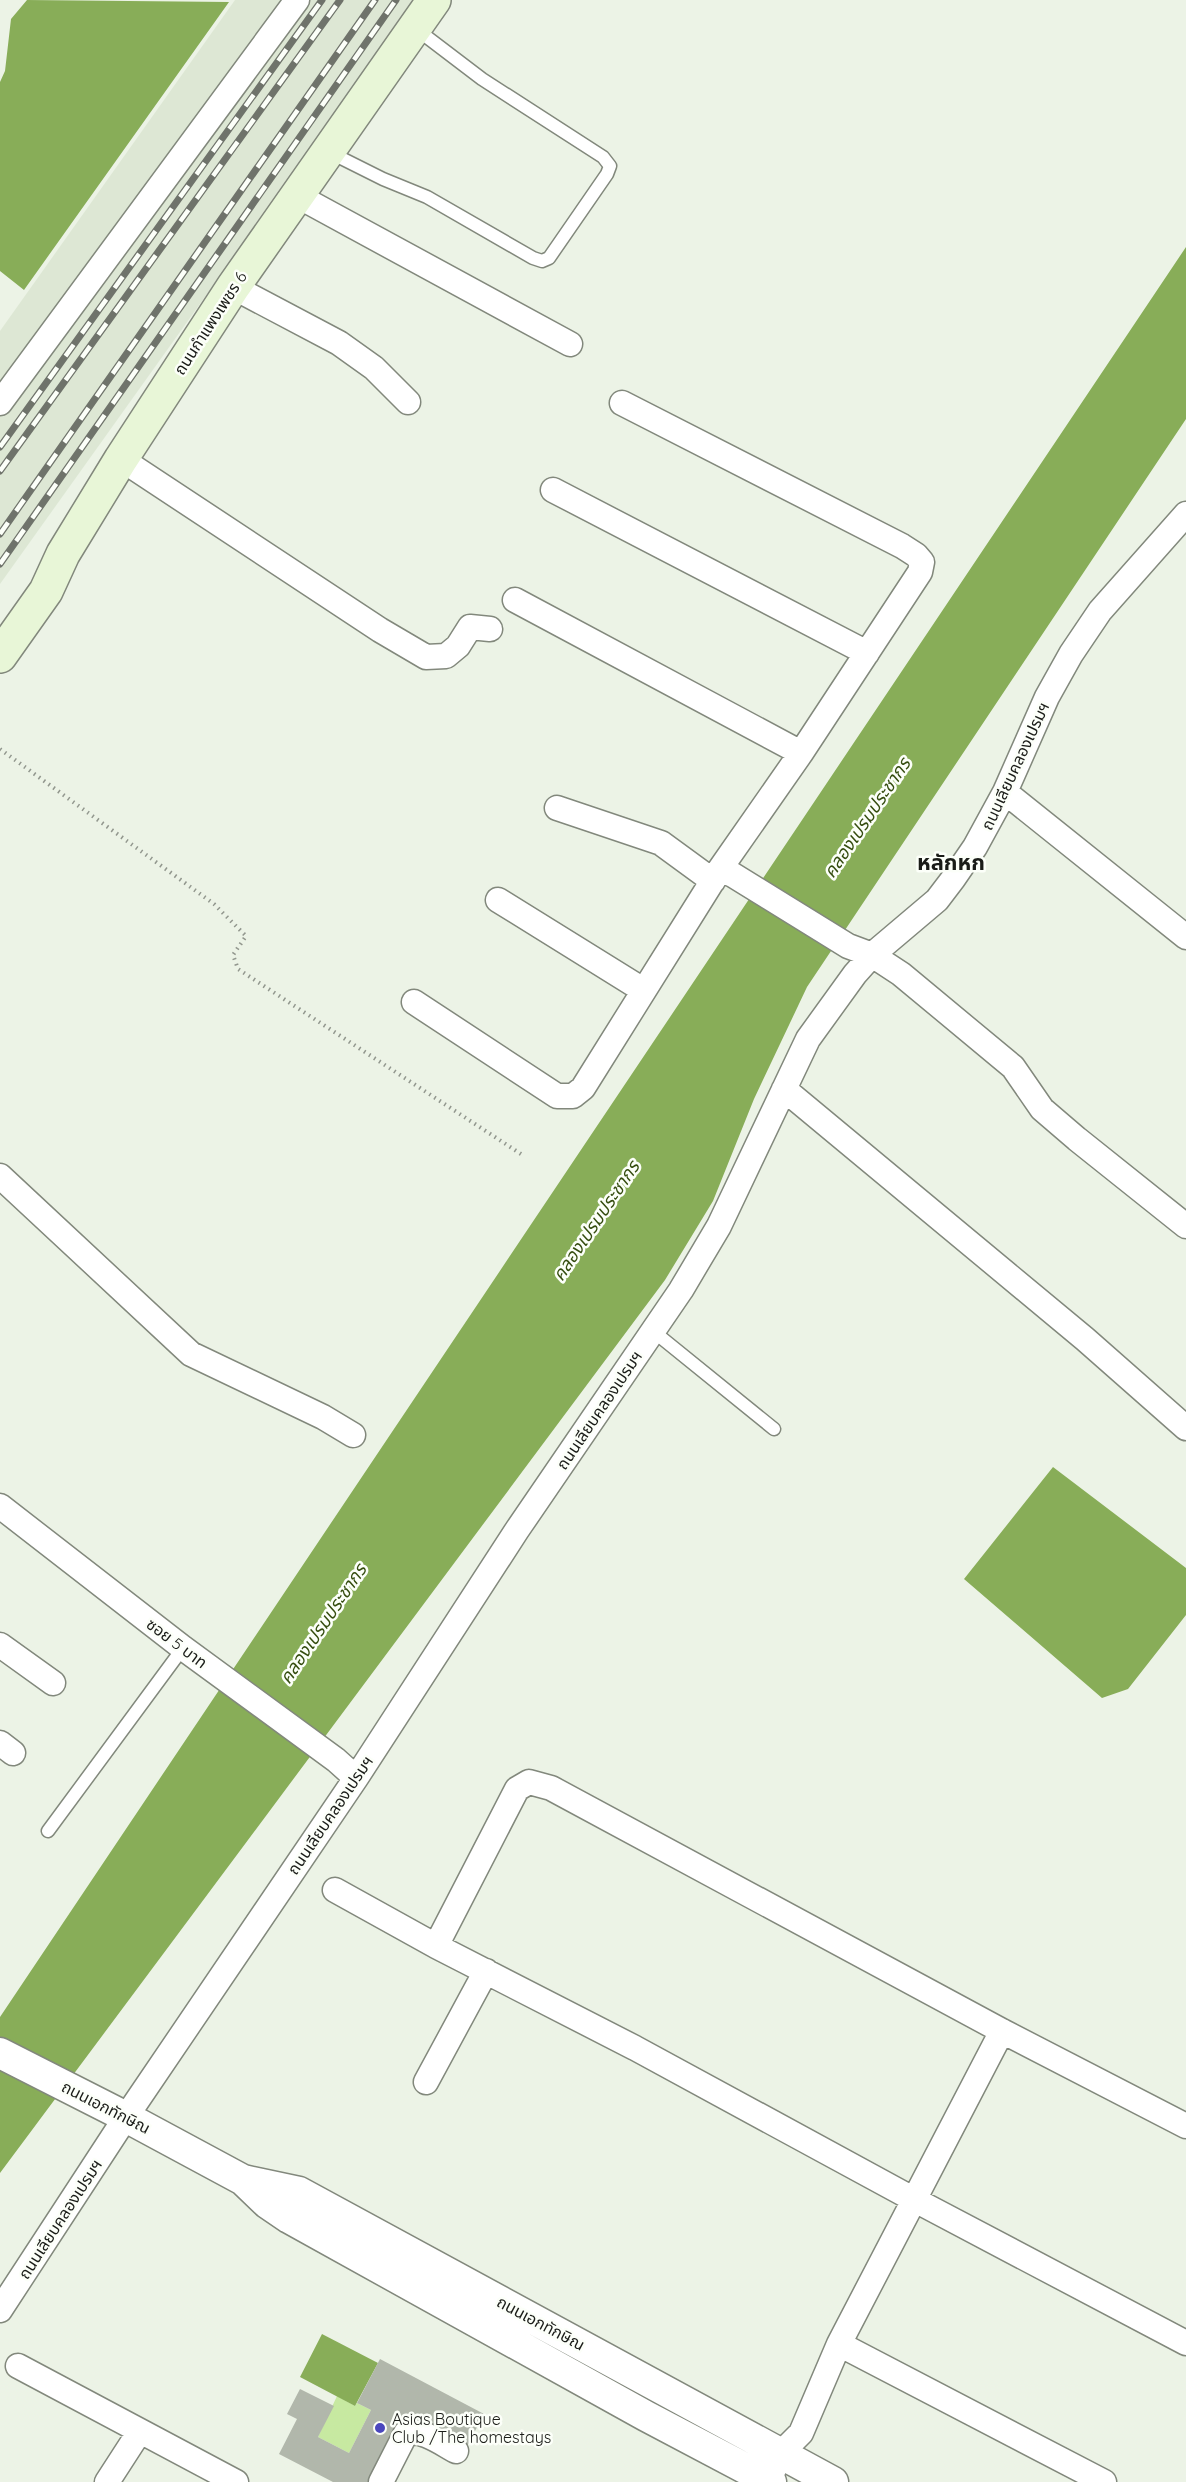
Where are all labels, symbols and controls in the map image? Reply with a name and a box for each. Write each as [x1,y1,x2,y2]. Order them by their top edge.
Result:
street label: ถนนกำแพงเพชร 6 [169,267,251,378]
street label: ถนนเลียบคลองเปรมฯ [977,699,1053,833]
water label: คลองเปรมประชากร [818,752,916,882]
district label: หลักหก [917,848,985,876]
water label: คลองเปรมประชากร [547,1155,645,1285]
street label: ถนนเลียบคลองเปรมฯ [552,1347,646,1473]
water label: คลองเปรมประชากร [274,1558,372,1688]
street label: ซอย 5 บาท [143,1614,211,1672]
street label: ถนนเลียบคลองเปรมฯ [283,1752,377,1878]
street label: ถนนเอกทักษิณ [58,2076,154,2138]
street label: ถนนเลียบคลองเปรมฯ [14,2155,106,2283]
street label: ถนนเอกทักษิณ [494,2291,588,2355]
place label: Asias Boutique Club /The homestays [392,2409,551,2447]
marker: Asias Boutique Club /The homestays [373,2421,387,2435]

